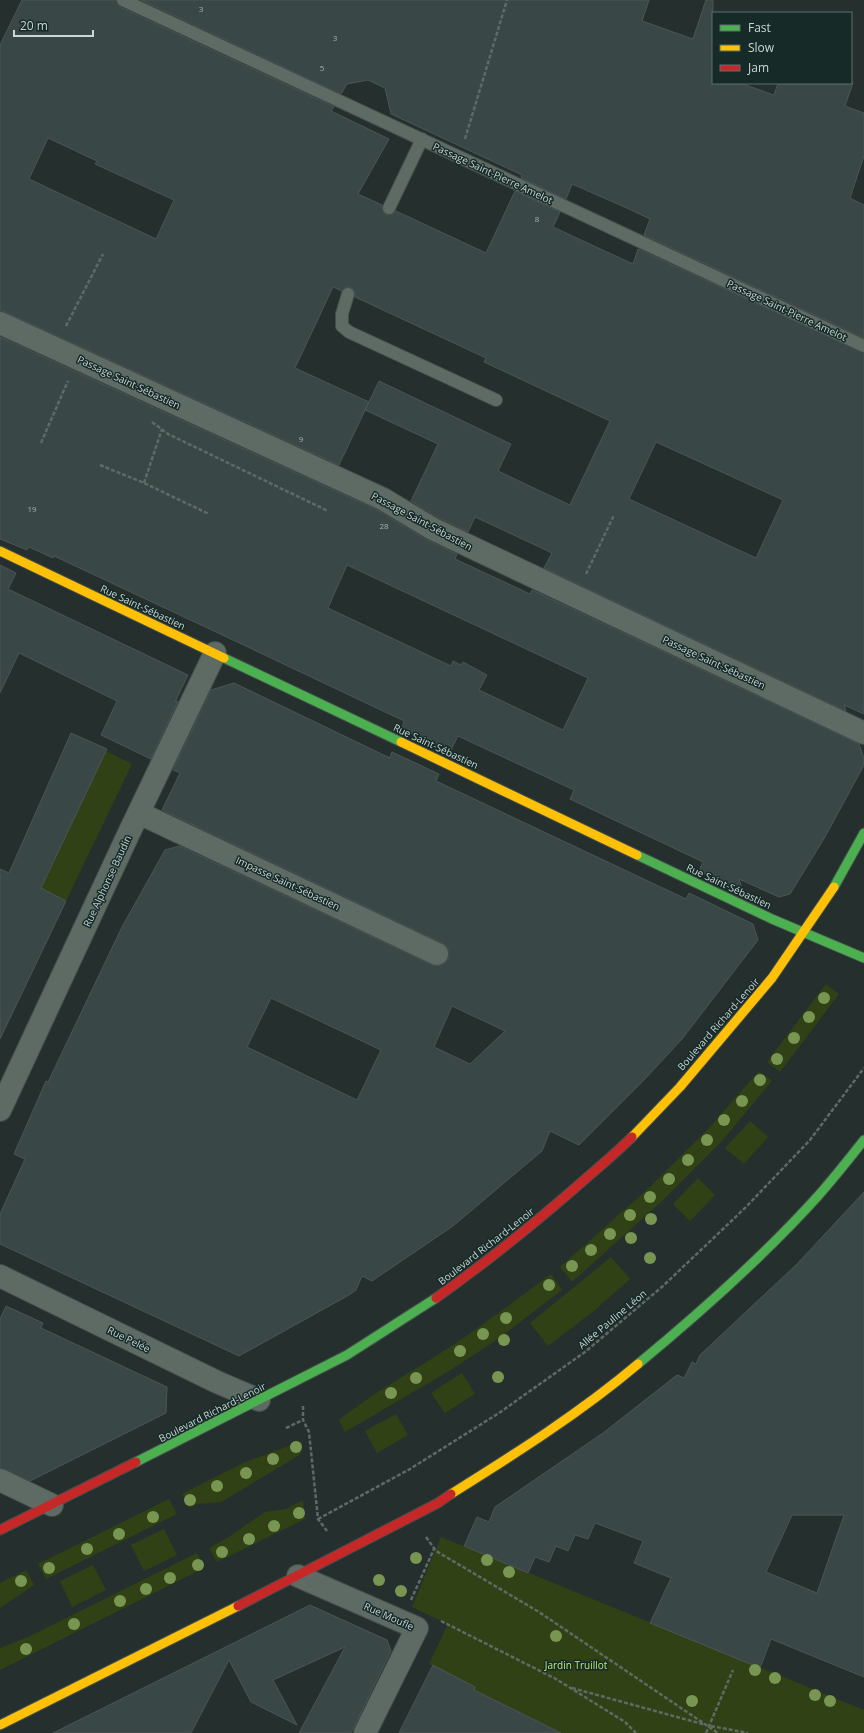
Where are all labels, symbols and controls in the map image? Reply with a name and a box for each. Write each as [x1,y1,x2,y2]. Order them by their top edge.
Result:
house number: 3 [199,3,204,14]
scale bar [14,12,93,38]
legend [712,12,852,84]
text: 20 m [20,17,48,34]
text: Fast [748,19,771,36]
house number: 3 [333,32,338,43]
text: Slow [748,39,775,56]
text: Jam [747,59,769,76]
house number: 5 [320,62,325,73]
street label: Passage Saint-Pierre Amelot [431,139,556,207]
house number: 8 [535,213,540,224]
street label: Passage Saint-Pierre Amelot [725,276,850,344]
street label: Passage Saint-Sébastien [75,352,183,412]
house number: 9 [299,433,304,444]
street label: Passage Saint-Sébastien [369,488,475,554]
house number: 19 [27,503,37,514]
house number: 28 [379,520,389,531]
street label: Rue Saint-Sébastien [98,581,188,633]
street label: Passage Saint-Sébastien [660,632,768,692]
street label: Rue Saint-Sébastien [391,720,481,772]
street label: Rue Alphonse Baudin [80,833,134,929]
street label: Impasse Saint-Sébastien [234,853,342,913]
street label: Rue Saint-Sébastien [684,860,774,912]
street label: Boulevard Richard-Lenoir [674,975,762,1073]
street label: Boulevard Richard-Lenoir [435,1204,537,1288]
street label: Allée Pauline Léon [575,1286,649,1352]
street label: Rue Pelée [105,1323,153,1356]
street label: Boulevard Richard-Lenoir [156,1379,268,1445]
street label: Rue Moufle [362,1599,416,1633]
park label: Jardin Truillot [544,1658,608,1672]

